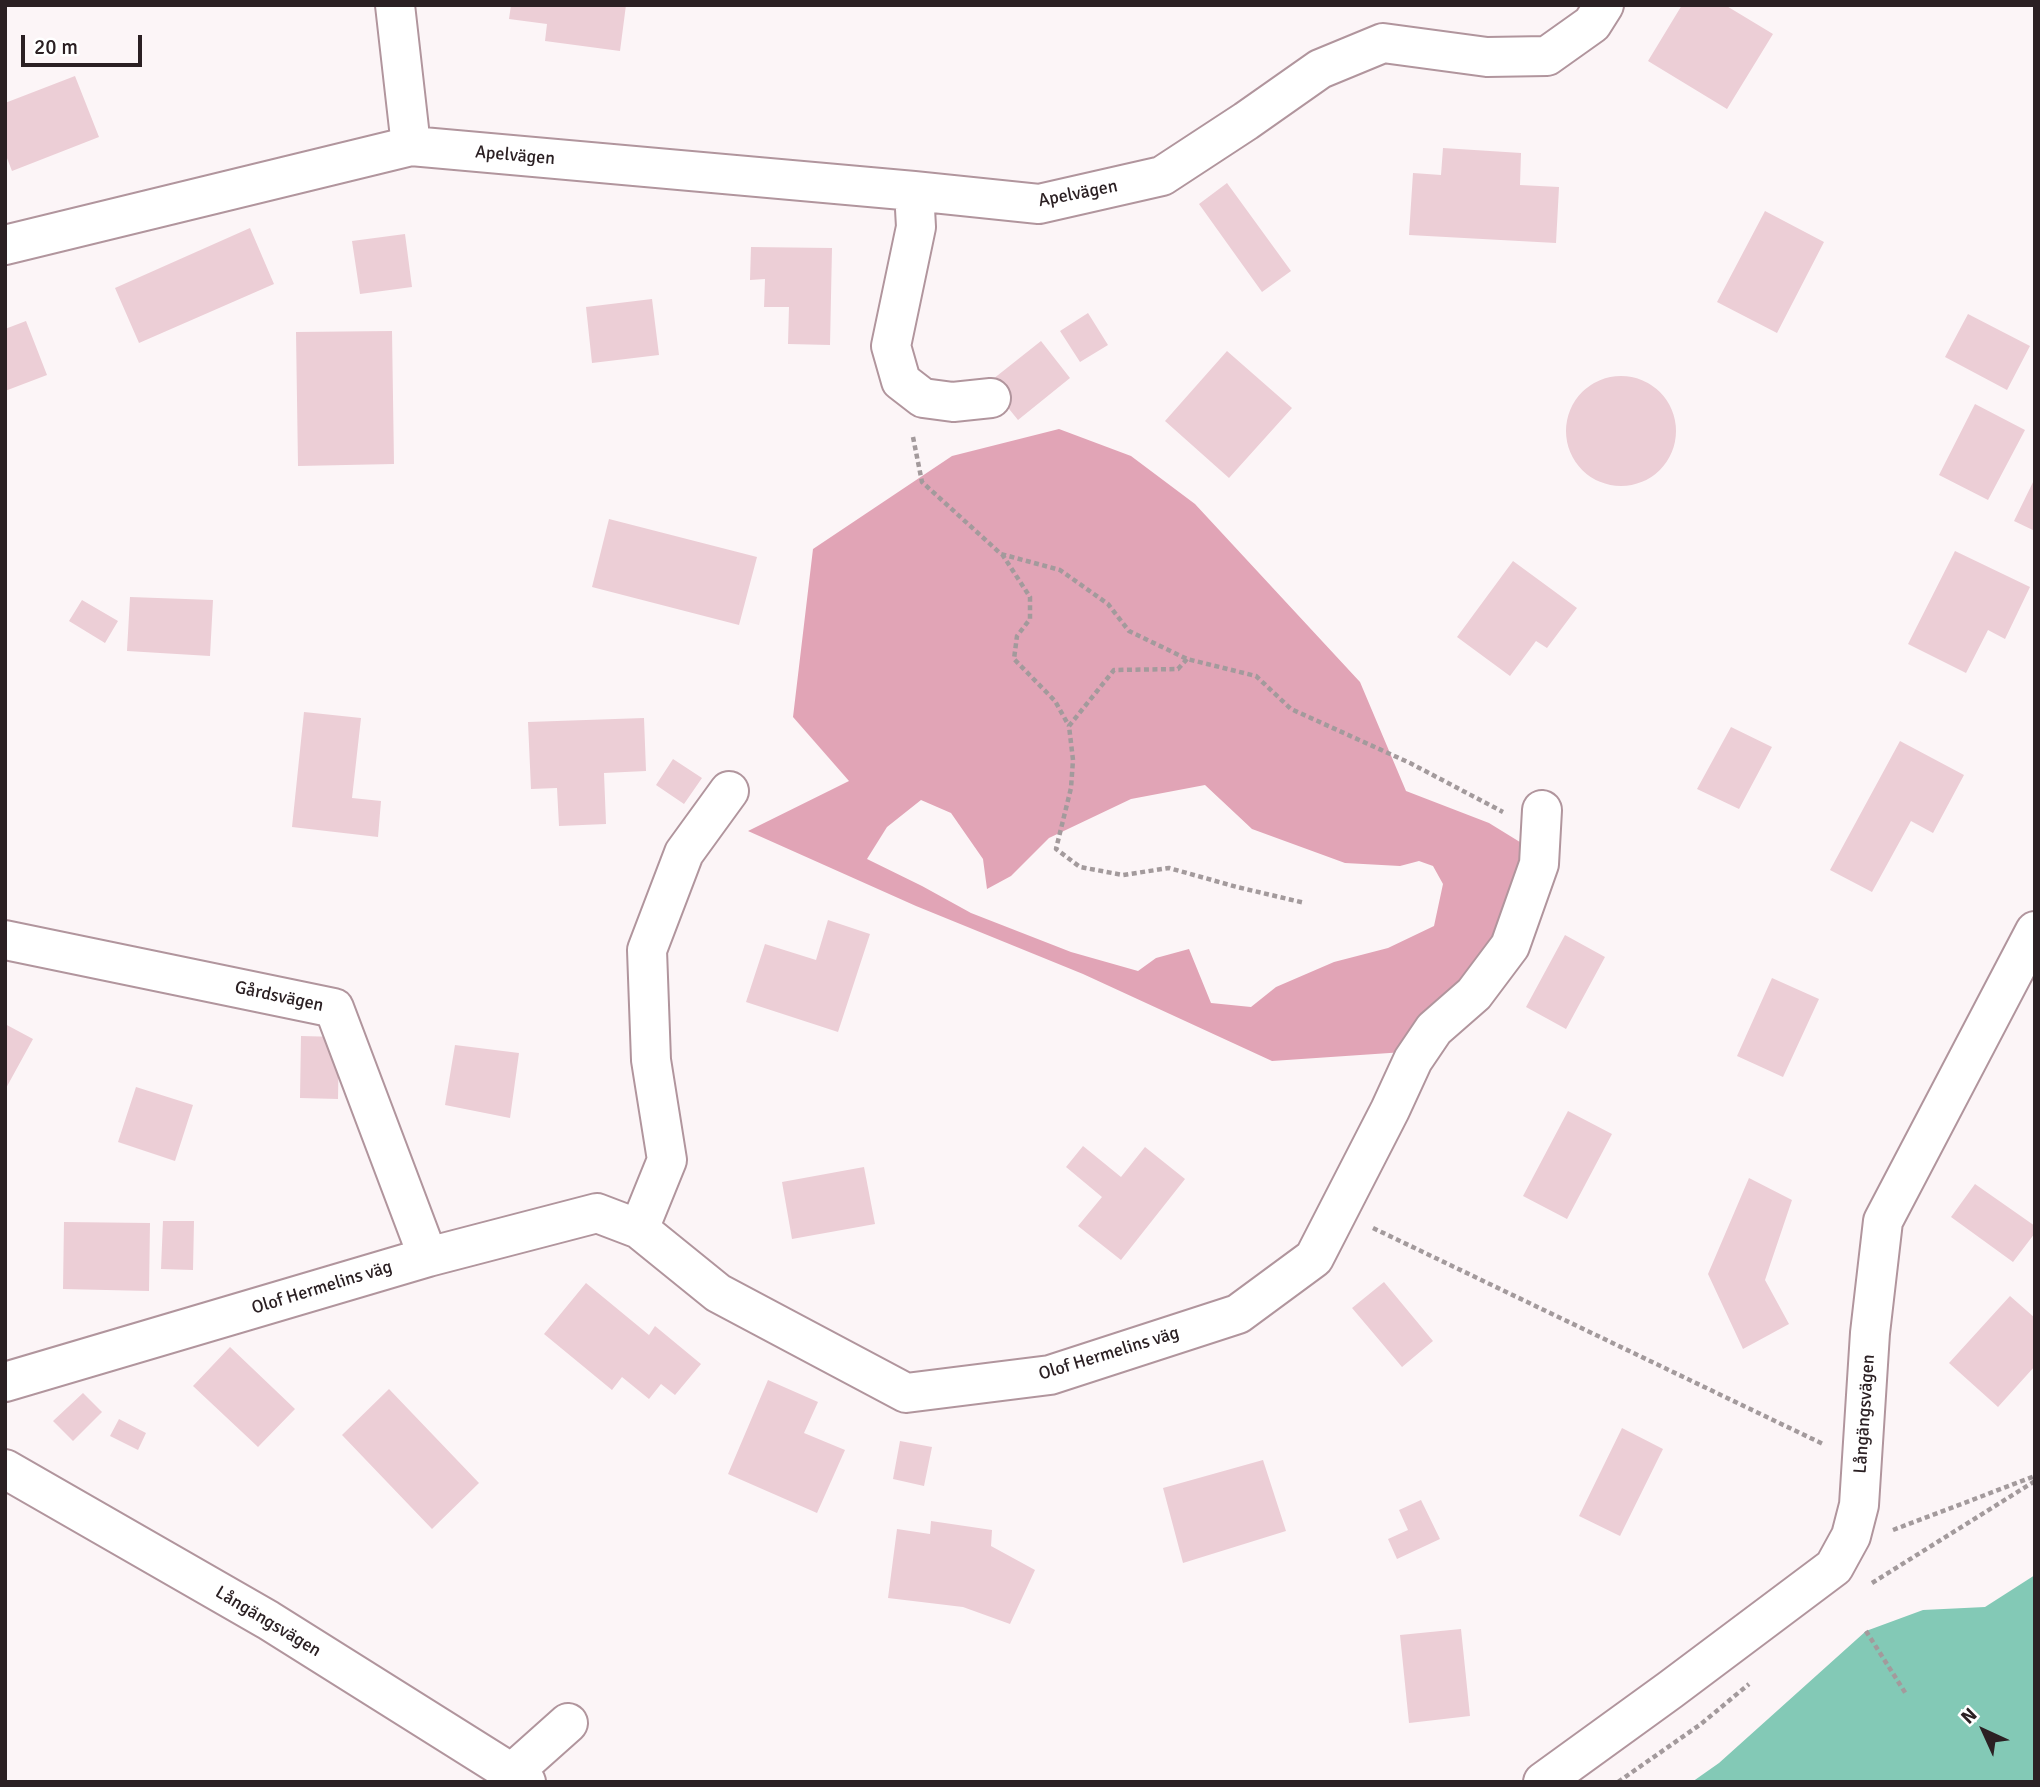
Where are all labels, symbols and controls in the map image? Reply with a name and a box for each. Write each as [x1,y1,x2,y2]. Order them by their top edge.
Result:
scale bar [24,21,145,65]
text: 20 m [34,34,78,60]
street label: Apelvägen [474,142,556,170]
street label: Apelvägen [1037,176,1119,212]
street label: Gårdsvägen [233,977,325,1017]
street label: Olof Hermelins väg [249,1256,395,1320]
street label: Olof Hermelins väg [1036,1322,1182,1386]
street label: Långängsvägen [1850,1354,1880,1474]
street label: Långängsvägen [211,1582,325,1662]
north arrow [1949,1696,2019,1766]
text: N [1956,1703,1982,1729]

